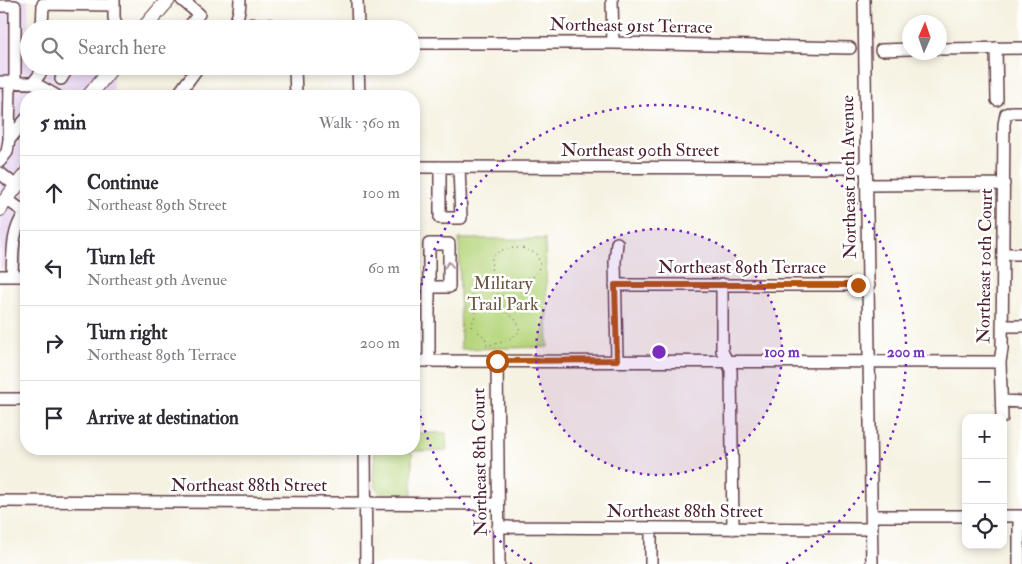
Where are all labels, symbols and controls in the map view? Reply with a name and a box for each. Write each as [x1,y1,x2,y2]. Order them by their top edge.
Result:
street label: Northeast 91st Terrace [549,13,713,39]
north arrow [902,15,947,60]
search box [20,20,420,75]
icon: search [38,34,66,62]
text: Search here [78,36,166,60]
street label: Northeast 10th Avenue [836,94,862,259]
text: 5 min [40,109,86,136]
text: Walk · 360 m [319,113,400,133]
street label: Northeast 90th Street [561,139,719,162]
text: Continue [87,171,158,195]
icon: ahead [40,179,68,207]
text: 100 m [362,183,400,203]
street label: Northeast 10th Court [972,188,998,344]
text: Northeast 89th Street [87,195,227,215]
text: Turn left [87,246,155,270]
icon: left [40,254,68,282]
street label: Northeast 89th Terrace [658,256,826,279]
text: 60 m [368,258,400,278]
one-way arrow [444,261,454,268]
text: Northeast 9th Avenue [87,270,227,290]
park label: Military Trail Park [467,272,539,316]
route end [847,274,870,297]
text: Turn right [87,321,167,345]
icon: right [40,329,68,357]
text: 200 m [360,333,400,353]
centre of rings [650,343,668,361]
text: 100 m [764,343,800,362]
text: 200 m [887,343,925,362]
text: Northeast 89th Terrace [87,345,236,365]
route start [486,350,509,373]
street label: Northeast 8th Court [467,388,493,536]
icon: arrive [40,404,68,432]
text: Arrive at destination [87,406,239,430]
map controls [962,414,1007,549]
button: + [962,414,1007,459]
button: − [962,459,1007,504]
street label: Northeast 88th Street [171,474,327,497]
street label: Northeast 88th Street [607,500,763,523]
button: locate [962,504,1007,549]

